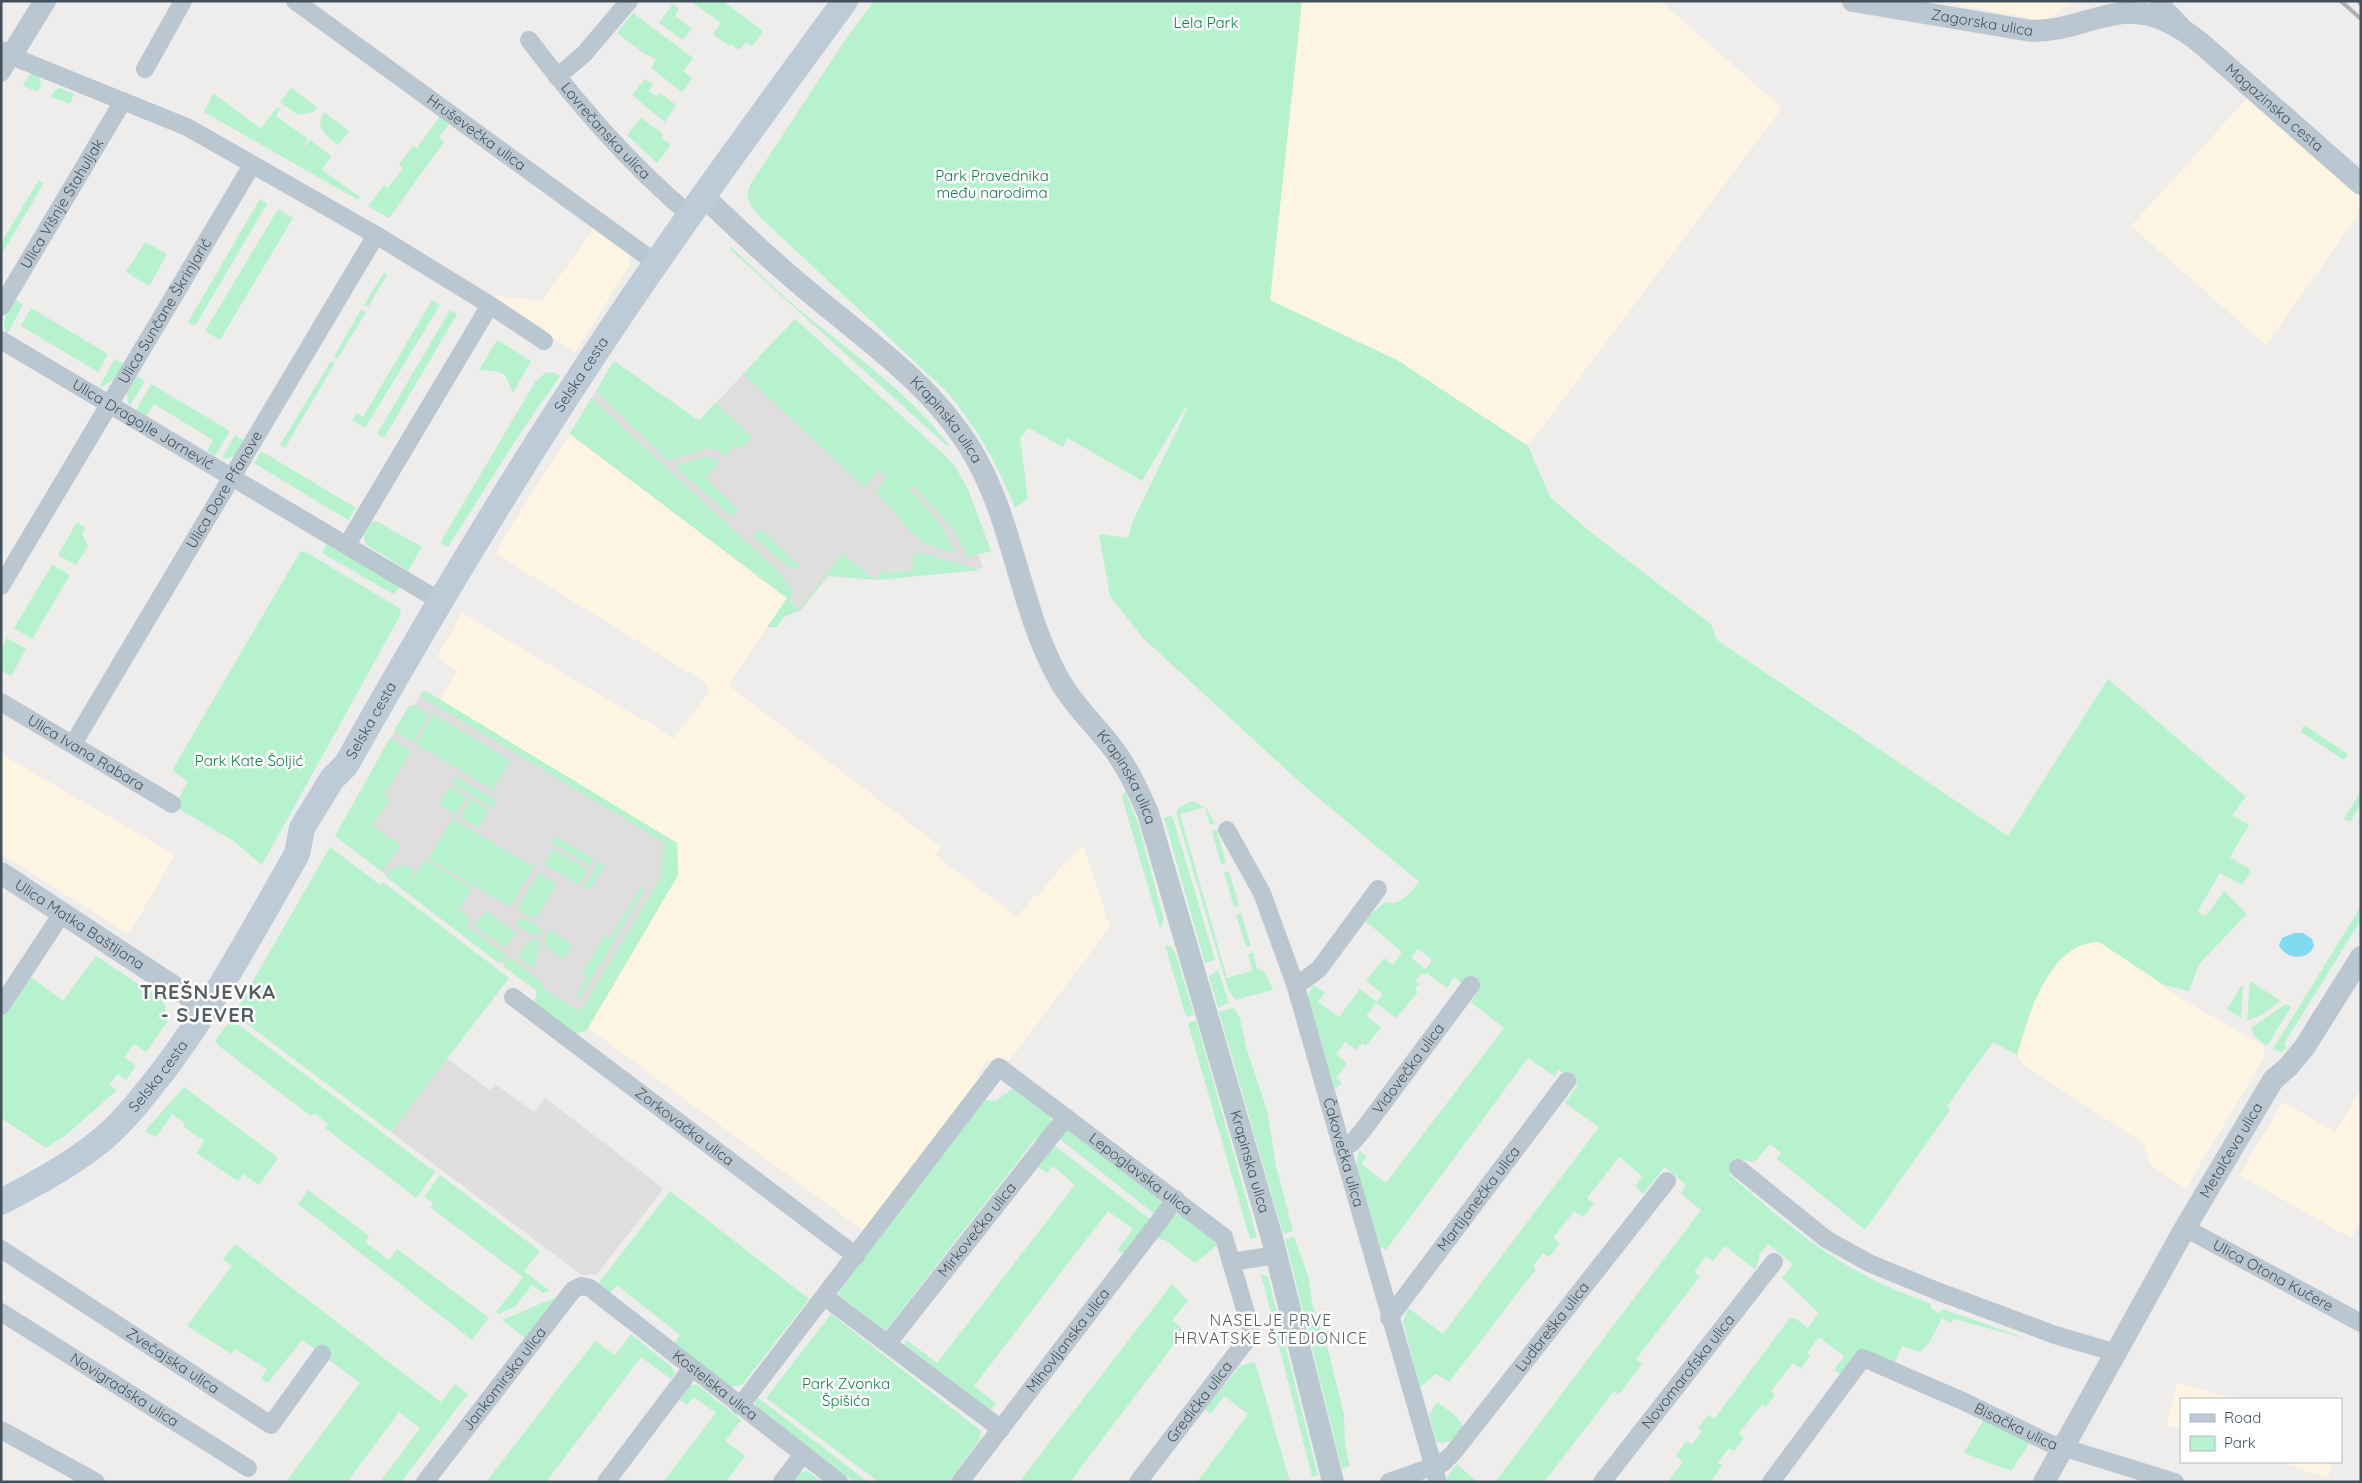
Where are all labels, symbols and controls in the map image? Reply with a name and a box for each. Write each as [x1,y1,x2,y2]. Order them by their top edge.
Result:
street label: Zagorska ulica [1930,4,2035,40]
park label: Lela Park [1174,13,1238,32]
street label: Magazinska cesta [2222,59,2328,156]
street label: Lovrečanska ulica [557,78,655,183]
street label: Hruševečka ulica [423,90,530,175]
street label: Ulica Višnje Stahuljak [16,135,108,272]
park label: Park Pravednika među narodima [935,166,1049,202]
street label: Ulica Sunčane Škrinjarić [114,234,215,387]
street label: Selska cesta [549,333,612,415]
street label: Krapinska ulica [906,372,987,466]
street label: Ulica Dragojle Jarnević [69,374,218,473]
street label: Ulica Dore Pfanove [182,427,266,552]
street label: Selska cesta [341,678,400,762]
street label: Ulica Ivana Rabara [24,710,148,795]
street label: Krapinska ulica [1093,726,1161,826]
park label: Park Kate Šoljić [195,751,303,770]
street label: Ulica Matka Baštijana [11,875,148,974]
district label: TREŠNJEVKA - SJEVER [140,979,276,1027]
street label: Vidovečka ulica [1368,1019,1448,1118]
street label: Selska cesta [124,1036,192,1116]
street label: Zorkovačka ulica [632,1083,738,1170]
street label: Čakovečka ulica [1319,1095,1369,1209]
street label: Metalčeva ulica [2195,1099,2267,1201]
street label: Krapinska ulica [1226,1108,1274,1215]
street label: Lepoglavska ulica [1085,1128,1196,1219]
street label: Martijanečka ulica [1432,1142,1524,1255]
street label: Mirkovečka ulica [934,1178,1020,1281]
street label: Ulica Otona Kučere [2210,1235,2337,1315]
street label: Ludbreška ulica [1511,1278,1593,1375]
street label: Mihovljanska ulica [1022,1284,1114,1396]
district label: NASELJE PRVE HRVATSKE ŠTEDIONICE [1174,1310,1368,1348]
street label: Novomarofska ulica [1637,1310,1738,1432]
street label: Zvečajska ulica [123,1323,223,1398]
street label: Jankomirska ulica [458,1323,550,1434]
street label: Kostelska ulica [669,1346,762,1424]
street label: Novigradska ulica [67,1348,182,1431]
street label: Gredička ulica [1162,1357,1236,1446]
park label: Park Zvonka Špišića [802,1374,890,1410]
street label: Bisačka ulica [1971,1398,2060,1454]
legend [2180,1398,2342,1463]
text: Road [2224,1408,2261,1427]
text: Park [2224,1433,2256,1452]

